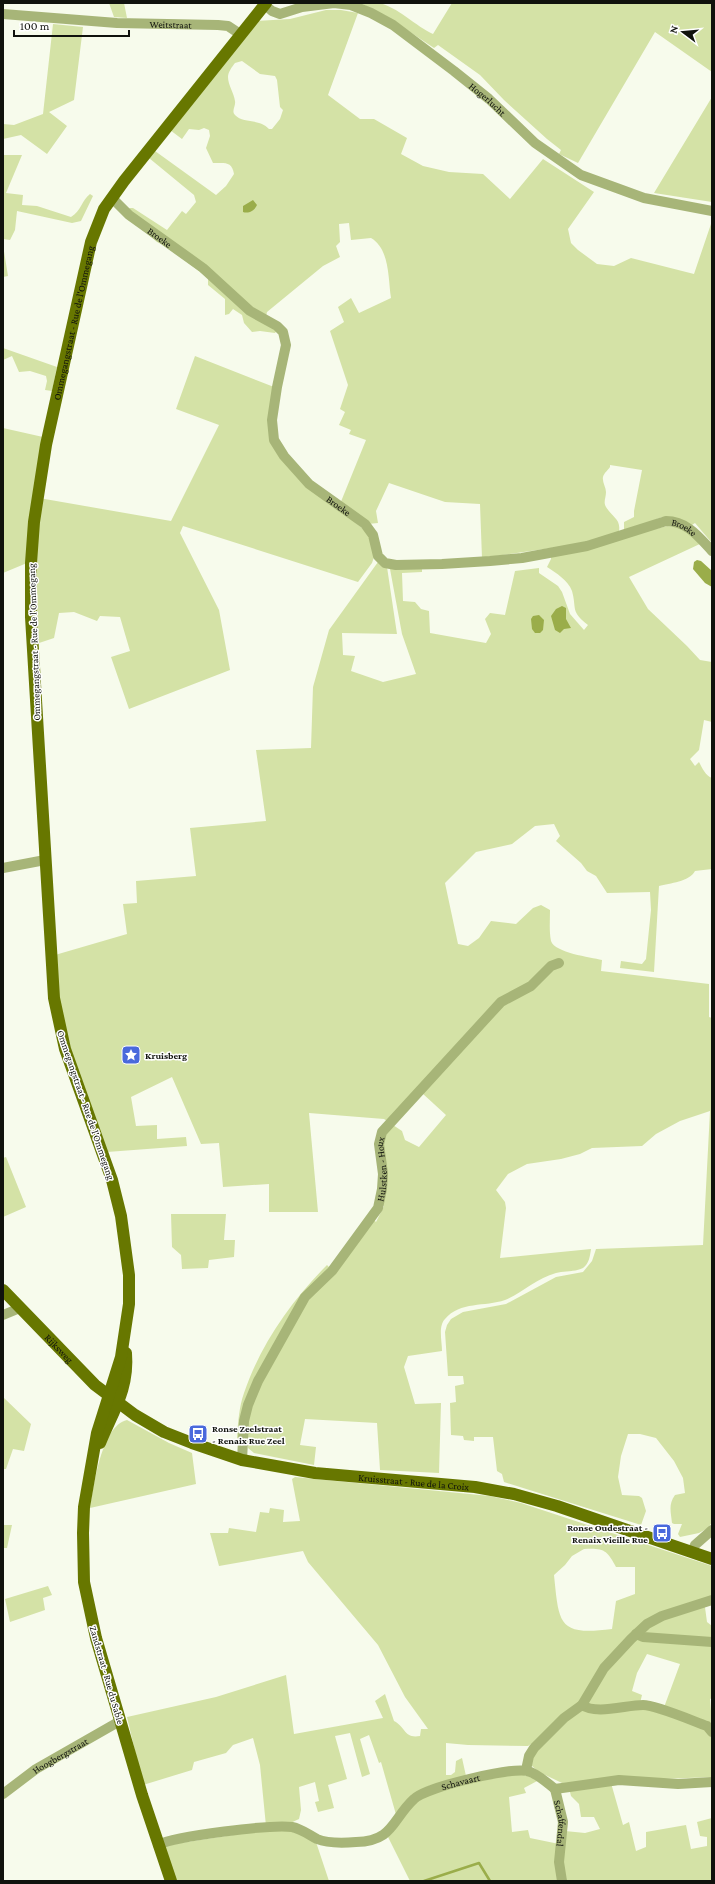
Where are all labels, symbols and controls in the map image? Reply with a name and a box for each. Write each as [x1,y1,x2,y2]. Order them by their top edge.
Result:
scale bar [14,12,129,38]
north arrow [663,12,703,52]
street label: Weitstraat [149,18,193,30]
text: 100 m [20,19,50,33]
text: N [667,24,680,35]
street label: Hogerlucht [467,80,509,118]
street label: Broeke [146,225,175,250]
street label: Ommegangstraat - Rue de l'Ommegang [51,244,96,401]
street label: Broeke [325,493,354,518]
street label: Broeke [671,516,700,538]
street label: Ommegangstraat - Rue de l'Ommegang [26,563,42,721]
street label: Ommegangstraat - Rue de l'Ommegang [55,1029,117,1181]
place icon: Kruisberg [120,1044,142,1066]
place label: Kruisberg [145,1050,187,1061]
street label: Hulstken - Houx [373,1135,389,1202]
street label: Rijksweg [43,1332,76,1365]
bus stop icon: Ronse Zeelstraat - Renaix Rue Zeel [187,1423,209,1445]
place label: Ronse Zeelstraat - Renaix Rue Zeel [212,1423,285,1446]
street label: Kruisstraat - Rue de la Croix [358,1471,470,1492]
place label: Ronse Oudestraat - Renaix Vieille Rue [567,1522,648,1545]
bus stop icon: Ronse Oudestraat - Renaix Vieille Rue [651,1522,673,1544]
street label: Zandstraat - Rue du Sable [88,1624,126,1726]
street label: Hoogbergstraat [30,1735,90,1776]
street label: Schavaart [440,1771,482,1792]
street label: Schaffendal [552,1799,569,1847]

